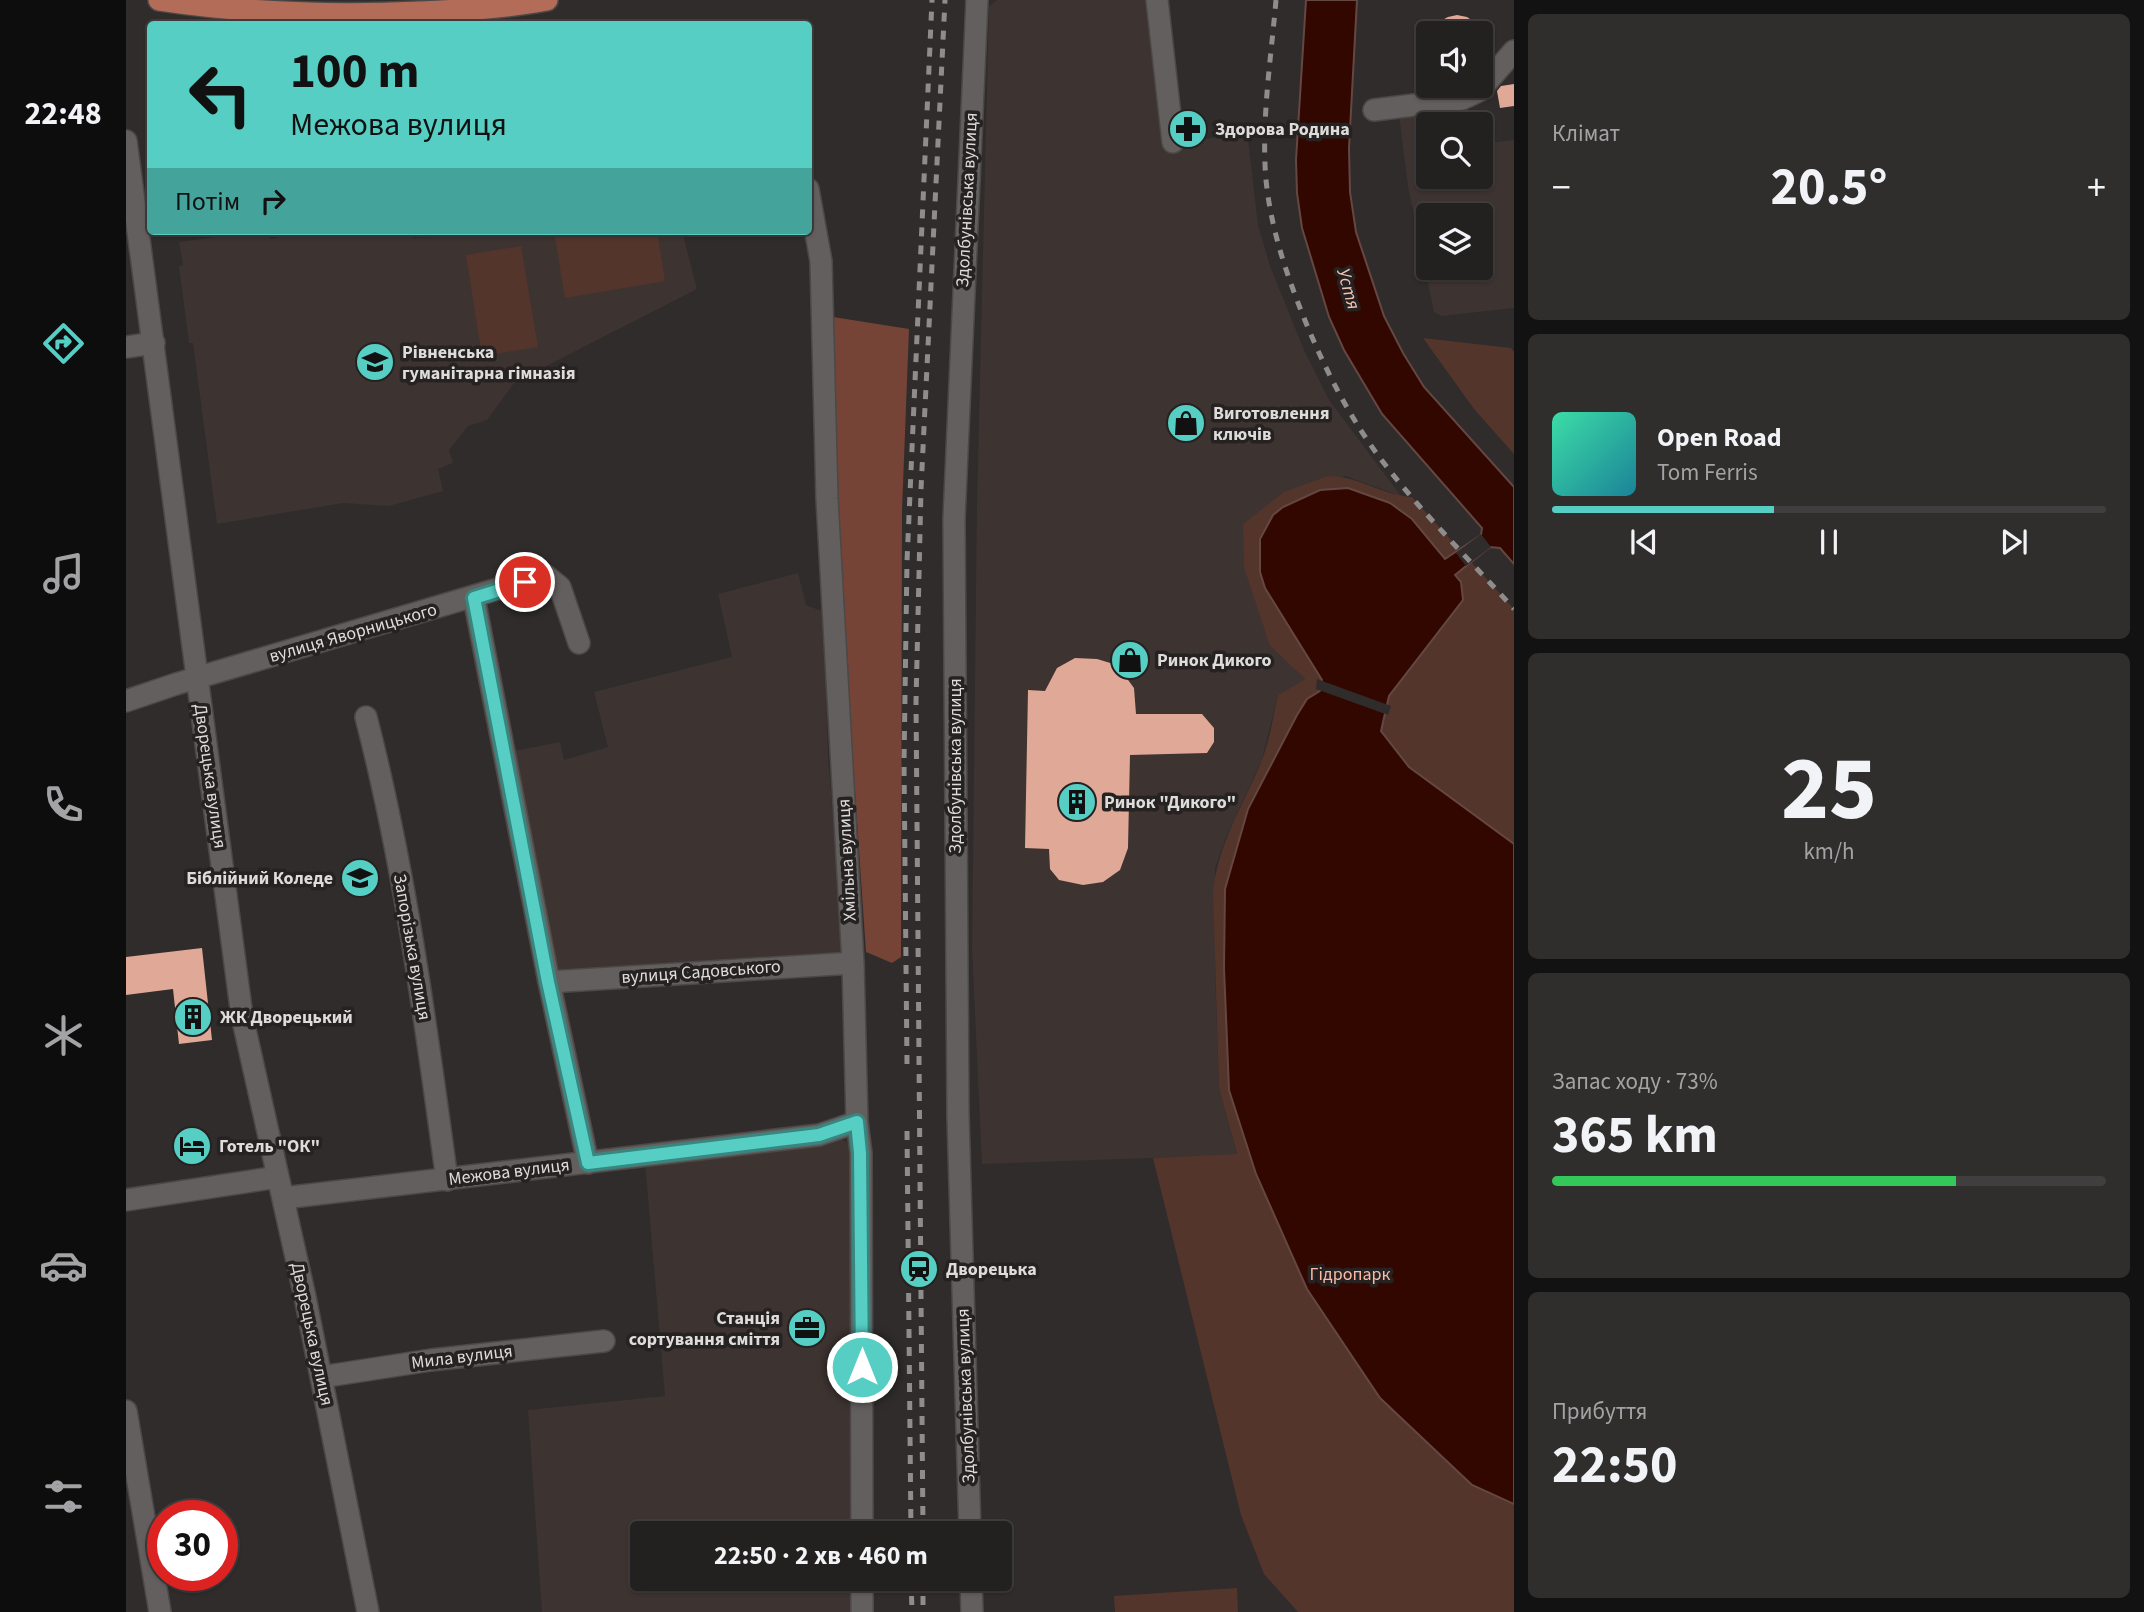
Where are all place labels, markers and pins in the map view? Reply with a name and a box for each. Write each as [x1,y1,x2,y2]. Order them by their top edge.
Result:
pharmacy icon: Здорова Родина [1167,108,1209,150]
place label: Здорова Родина [1215,117,1350,142]
place label: Рівненська гуманітарна гімназія [402,340,576,386]
school or university icon: Рівненська гуманітарна гімназія [354,341,396,383]
place label: Виготовлення ключів [1213,401,1330,447]
shop icon: Виготовлення ключів [1165,402,1207,444]
pin [495,552,555,612]
shop icon: Ринок Дикого [1109,639,1151,681]
place label: Ринок Дикого [1157,648,1272,673]
building icon: Ринок "Дикого" [1056,781,1098,823]
place label: Ринок "Дикого" [1104,790,1236,815]
school or university icon: Біблійний Коледе [339,857,381,899]
place label: Біблійний Коледе [186,866,333,891]
building icon: ЖК Дворецький [172,996,214,1038]
place label: ЖК Дворецький [220,1005,353,1030]
hotel icon: Готель "ОК" [171,1125,213,1167]
place label: Готель "ОК" [219,1134,320,1159]
station icon: Дворецька [898,1248,940,1290]
place label: Дворецька [946,1257,1037,1282]
place label: Станція сортування сміття [629,1306,780,1352]
office icon: Станція сортування сміття [786,1307,828,1349]

